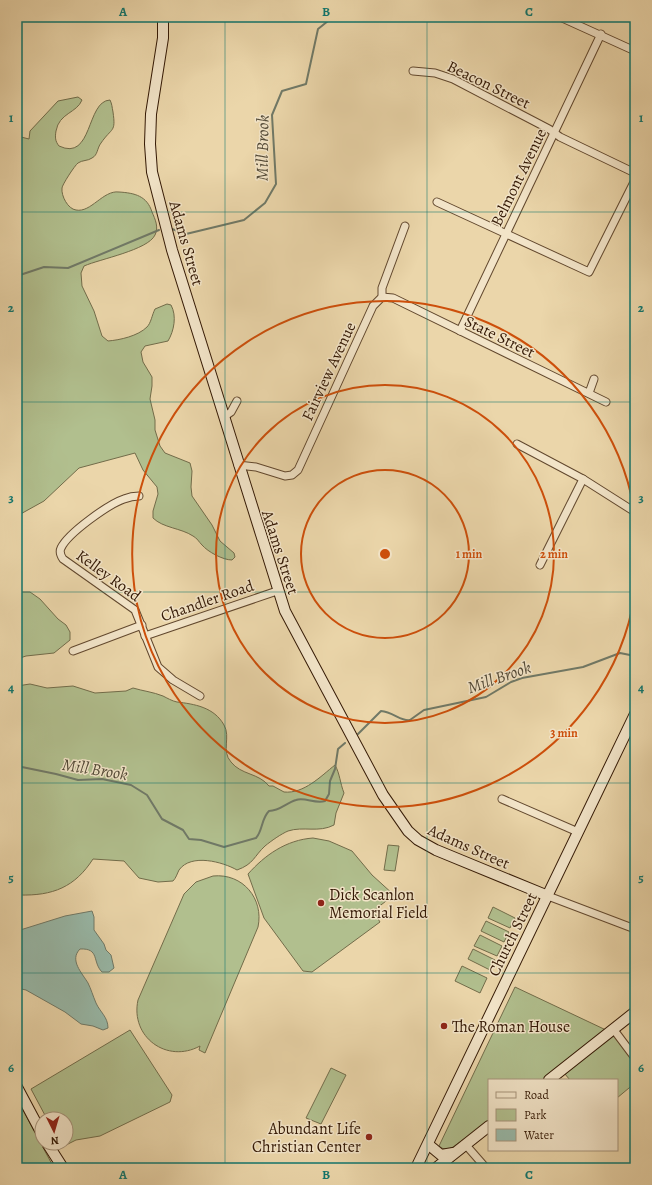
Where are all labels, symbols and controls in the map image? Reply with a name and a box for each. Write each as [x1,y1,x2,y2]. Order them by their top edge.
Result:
text: A [118,3,128,20]
text: B [322,3,330,20]
text: C [525,3,533,20]
street label: Beacon Street [443,55,534,114]
text: 1 [9,109,14,126]
text: 1 [639,109,644,126]
water label: Mill Brook [250,114,275,181]
street label: Belmont Avenue [486,125,552,230]
street label: Adams Street [163,197,209,288]
text: 2 [8,299,15,316]
text: 2 [638,299,645,316]
street label: State Street [461,310,539,363]
street label: Fairview Avenue [296,318,361,424]
text: 3 [8,489,14,506]
text: 3 [638,489,644,506]
street label: Adams Street [256,506,304,597]
street label: Kelley Road [71,545,146,607]
text: 1 min [456,546,483,562]
text: 2 min [540,546,568,562]
centre of rings [378,547,392,561]
street label: Chandler Road [158,575,257,627]
water label: Mill Brook [464,656,535,699]
text: 4 [8,679,14,696]
text: 4 [638,679,644,696]
text: 3 min [550,725,578,741]
water label: Mill Brook [60,753,130,786]
street label: Adams Street [423,819,513,875]
text: 5 [8,869,14,886]
text: 5 [638,869,644,886]
place label: Dick Scanlon Memorial Field [329,884,428,924]
street label: Church Street [483,889,543,980]
marker: Dick Scanlon Memorial Field [316,898,326,908]
place label: The Roman House [452,1016,570,1038]
marker: The Roman House [439,1021,449,1031]
text: 6 [8,1059,14,1076]
text: 6 [638,1059,644,1076]
legend [488,1079,618,1151]
text: Road [524,1087,550,1103]
text: Park [524,1107,547,1123]
north arrow [34,1111,74,1151]
place label: Abundant Life Christian Center [252,1118,361,1158]
text: Water [523,1127,554,1143]
marker: Abundant Life Christian Center [364,1132,374,1142]
text: N [50,1133,59,1148]
text: A [118,1166,128,1183]
text: B [322,1166,330,1183]
text: C [525,1166,533,1183]

